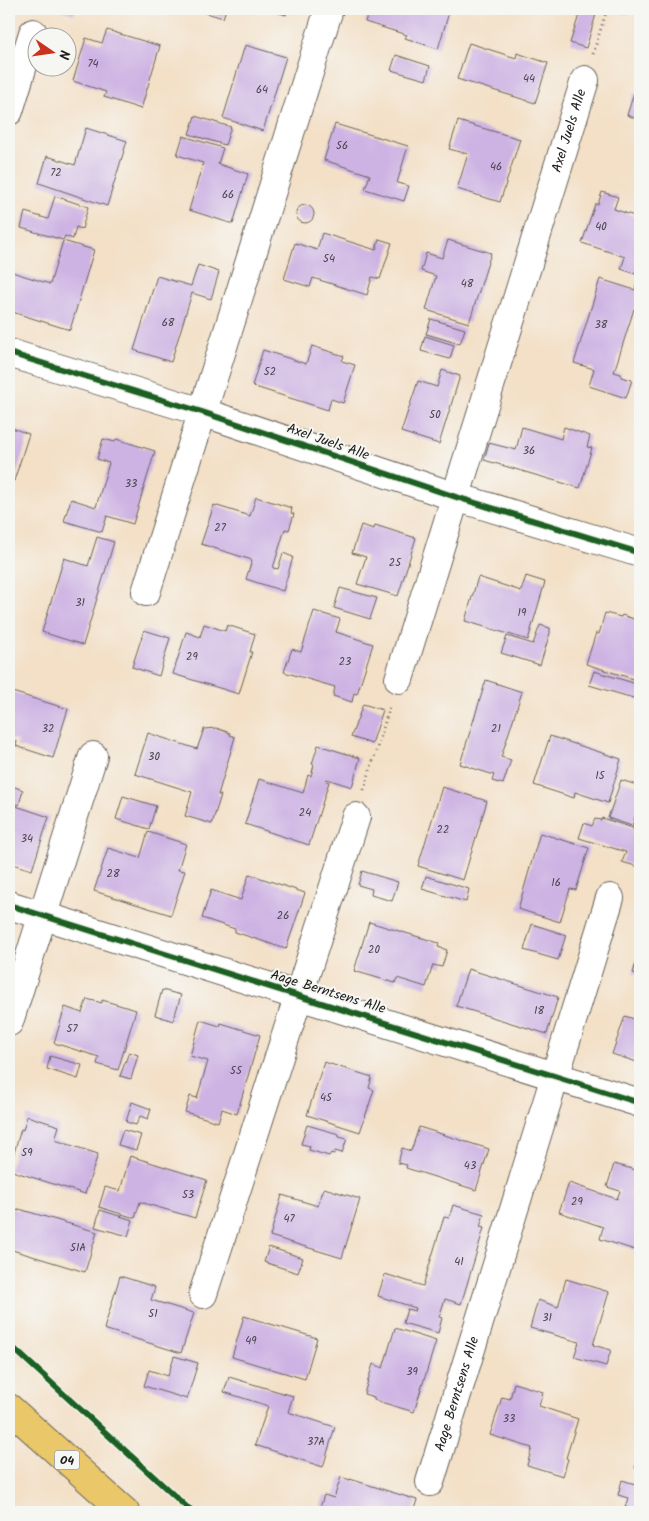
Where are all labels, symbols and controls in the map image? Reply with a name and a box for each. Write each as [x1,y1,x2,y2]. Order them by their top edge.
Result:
north arrow [28,28,78,78]
text: N [52,48,75,62]
house number: 74 [87,55,99,73]
house number: 44 [523,70,535,88]
house number: 64 [256,81,268,99]
street label: Axel Juels Alle [546,86,593,175]
house number: 56 [336,137,348,155]
house number: 46 [490,158,502,176]
house number: 72 [50,164,62,182]
house number: 66 [222,186,234,204]
house number: 40 [595,218,607,236]
house number: 54 [323,250,335,268]
house number: 48 [461,275,474,293]
house number: 68 [162,314,175,332]
house number: 38 [595,316,608,334]
house number: 52 [264,363,276,381]
house number: 50 [429,406,441,424]
street label: Axel Juels Alle [284,418,373,467]
house number: 36 [523,442,535,460]
house number: 33 [125,475,137,493]
house number: 27 [214,519,227,537]
house number: 25 [389,554,402,572]
house number: 31 [75,594,85,612]
house number: 19 [518,604,527,622]
house number: 29 [186,648,199,666]
house number: 23 [339,653,351,671]
house number: 32 [42,720,54,738]
house number: 21 [491,720,501,738]
house number: 30 [148,748,160,766]
house number: 15 [595,767,606,785]
house number: 24 [299,804,311,822]
house number: 22 [437,821,449,839]
house number: 34 [21,830,33,848]
house number: 28 [106,865,120,883]
house number: 16 [551,874,561,892]
house number: 26 [277,907,289,925]
house number: 20 [368,941,380,959]
street label: Aage Berntsens Alle [268,964,389,1020]
house number: 18 [534,1002,544,1020]
house number: 57 [67,1020,78,1038]
house number: 55 [230,1062,243,1080]
house number: 45 [320,1089,333,1107]
house number: 59 [21,1144,33,1162]
house number: 43 [464,1157,476,1175]
house number: 53 [182,1186,194,1204]
house number: 29 [571,1193,584,1211]
house number: 47 [283,1210,295,1228]
house number: 51A [70,1239,86,1257]
house number: 41 [454,1253,464,1271]
house number: 51 [148,1305,158,1323]
house number: 31 [542,1309,552,1327]
house number: 49 [245,1332,257,1350]
street label: Aage Berntsens Alle [429,1333,485,1454]
house number: 39 [406,1363,418,1381]
house number: 33 [503,1410,515,1428]
house number: 37A [307,1433,325,1451]
road number: O4 [54,1450,80,1470]

